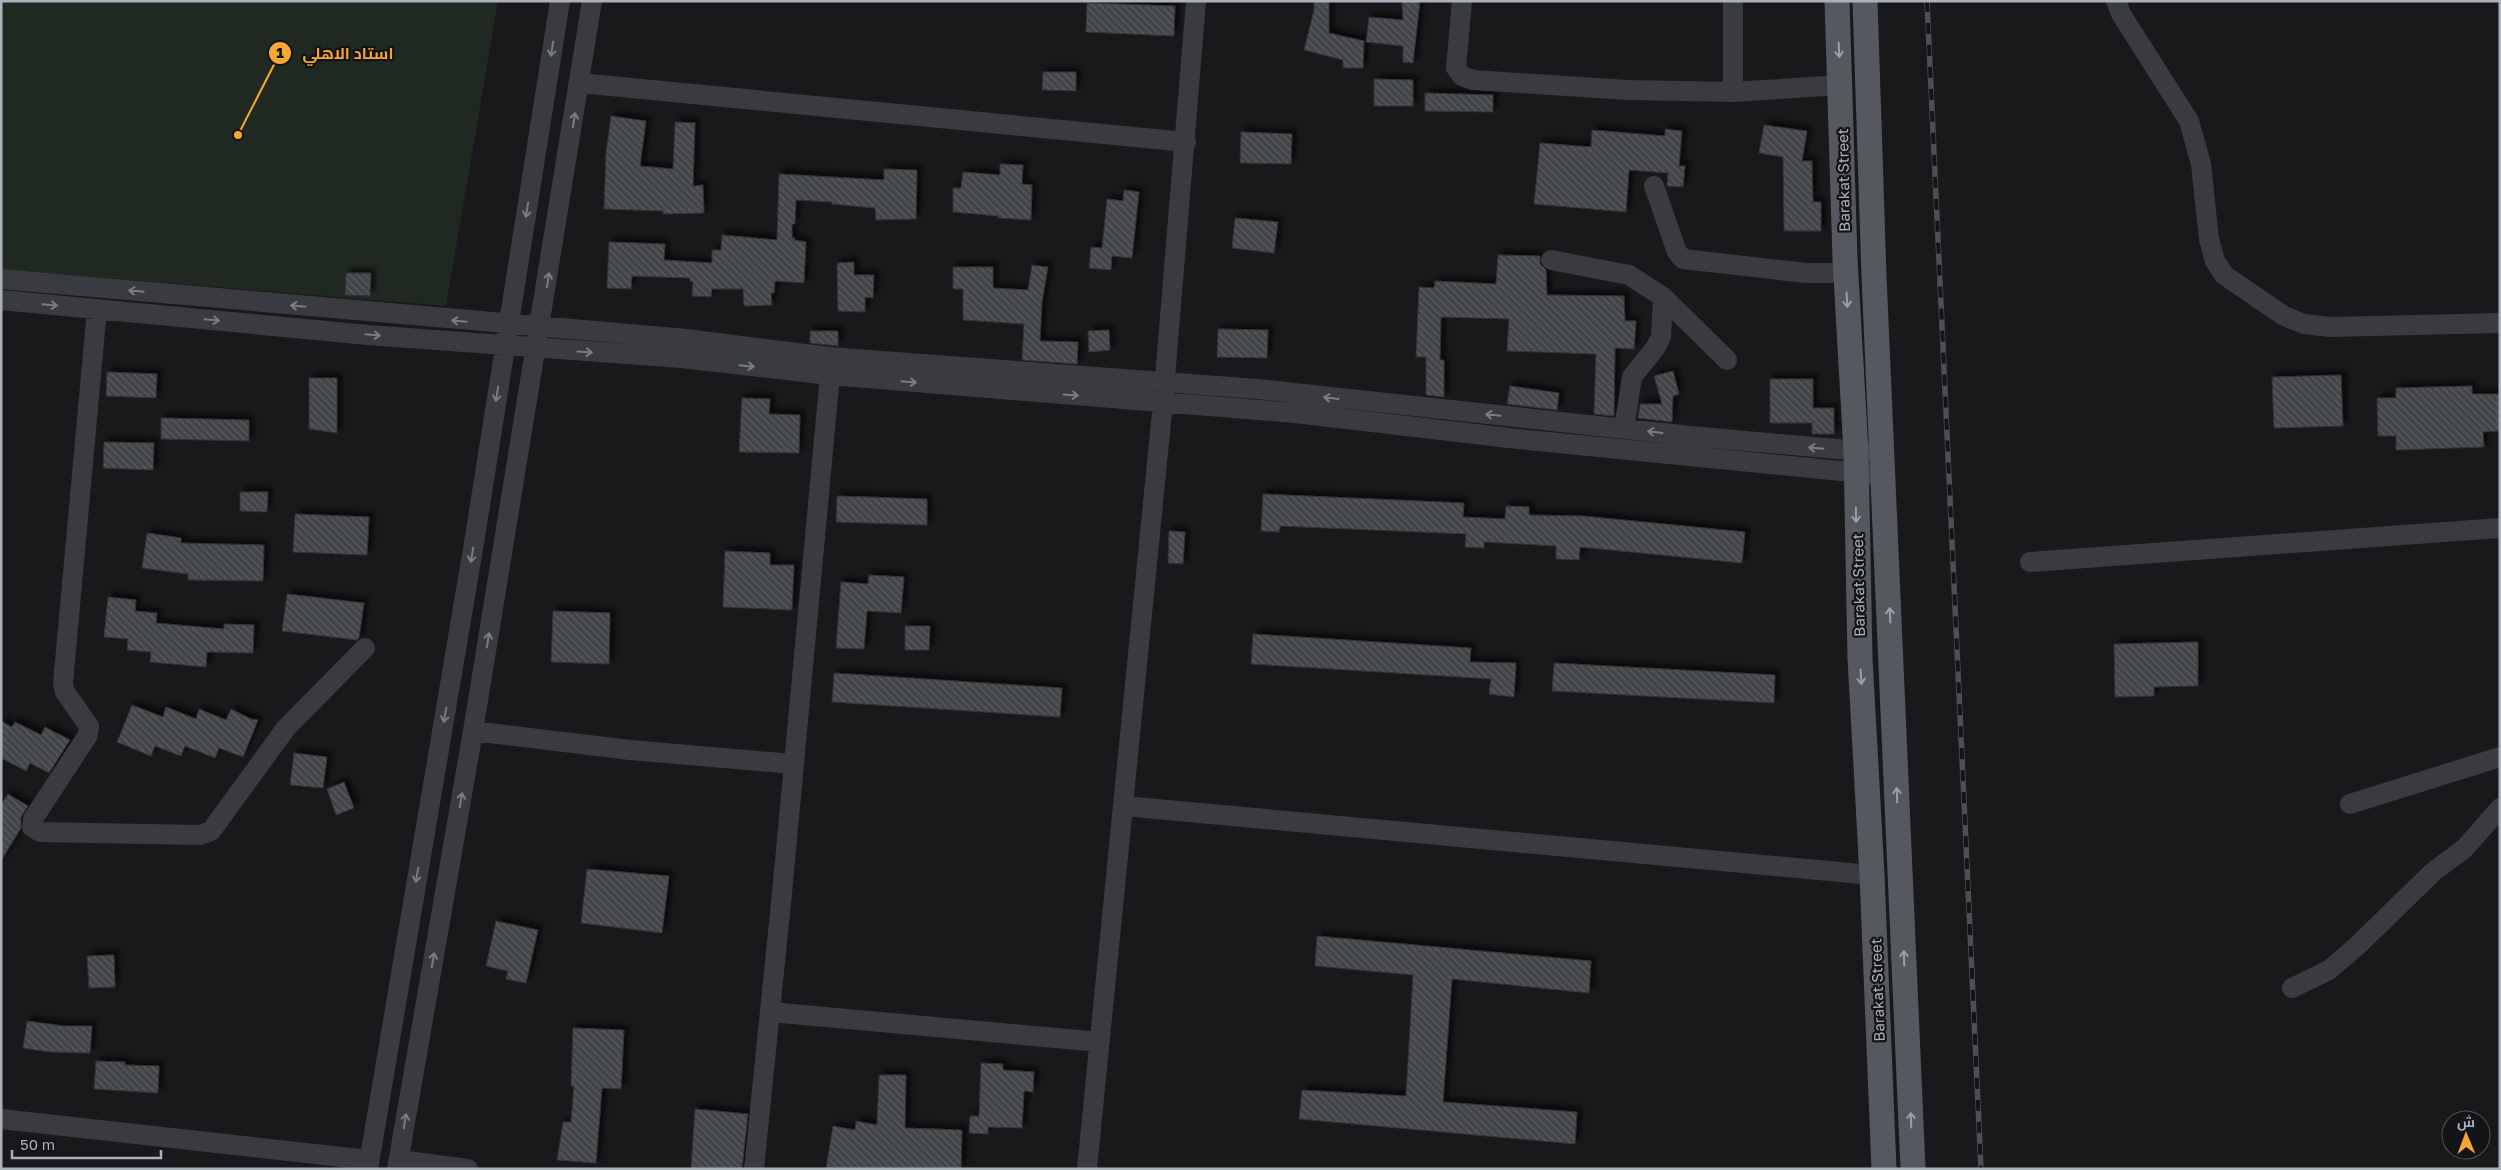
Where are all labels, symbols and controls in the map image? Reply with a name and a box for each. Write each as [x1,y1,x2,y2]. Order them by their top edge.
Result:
callout: استاد الاهلي [268,37,404,68]
one-way arrow [547,41,557,57]
one-way arrow [1834,42,1844,58]
text: 1 [276,43,284,61]
text: استاد الاهلي [303,43,393,66]
one-way arrow [569,112,579,128]
street label: Barakat Street [1833,128,1853,232]
one-way arrow [521,202,531,218]
one-way arrow [543,272,553,288]
one-way arrow [128,286,144,296]
one-way arrow [1843,292,1852,308]
one-way arrow [41,300,57,310]
one-way arrow [290,301,306,311]
one-way arrow [203,315,219,325]
one-way arrow [452,316,468,326]
one-way arrow [365,331,381,340]
one-way arrow [577,347,593,357]
one-way arrow [739,361,755,371]
one-way arrow [901,377,917,386]
one-way arrow [492,386,502,402]
one-way arrow [1063,390,1079,400]
one-way arrow [1324,393,1340,403]
one-way arrow [1485,411,1501,420]
one-way arrow [1647,427,1663,437]
one-way arrow [1809,443,1825,453]
one-way arrow [1852,506,1861,522]
street label: Barakat Street [1848,533,1868,637]
one-way arrow [466,546,476,562]
one-way arrow [1885,608,1894,624]
one-way arrow [483,633,493,649]
one-way arrow [1856,669,1865,685]
one-way arrow [439,707,449,723]
one-way arrow [1893,788,1902,804]
one-way arrow [457,793,467,809]
one-way arrow [412,867,422,883]
street label: Barakat Street [1866,938,1888,1042]
one-way arrow [1899,950,1909,966]
one-way arrow [428,953,438,969]
north arrow [2441,1110,2491,1160]
one-way arrow [1906,1112,1916,1128]
one-way arrow [401,1113,411,1129]
text: ش [2457,1113,2475,1131]
scale bar [12,1128,161,1160]
text: 50 m [20,1135,55,1153]

